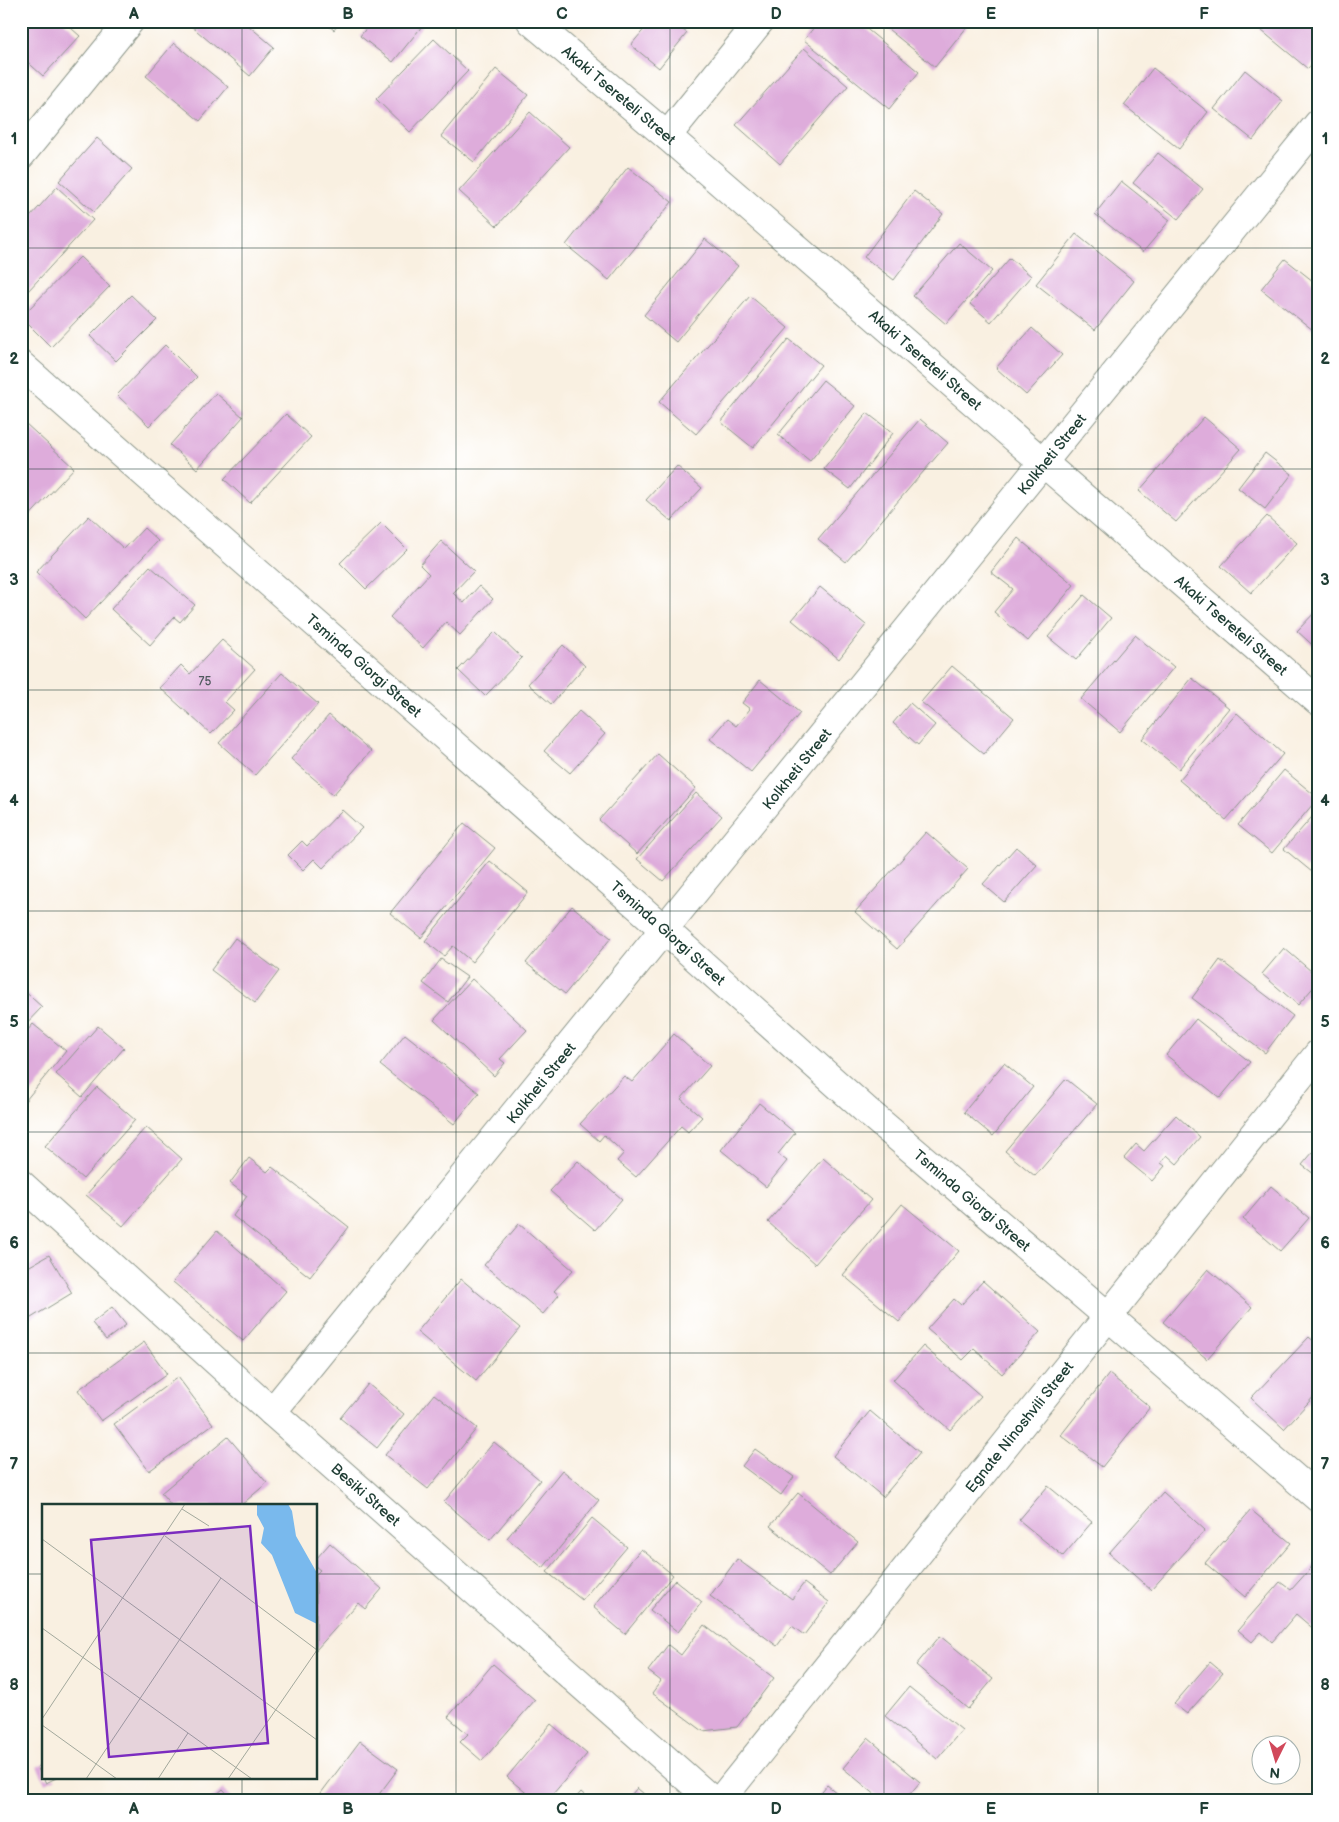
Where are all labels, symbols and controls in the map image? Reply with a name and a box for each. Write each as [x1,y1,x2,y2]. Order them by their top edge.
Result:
text: A [128,5,139,24]
text: B [342,5,354,24]
text: C [556,5,568,24]
text: D [770,5,782,24]
text: E [986,5,996,24]
text: F [1199,5,1209,24]
street label: Akaki Tsereteli Street [558,42,680,149]
text: 1 [11,130,17,149]
text: 1 [1322,130,1328,149]
street label: Akaki Tsereteli Street [865,306,986,415]
text: 2 [9,350,19,369]
text: 2 [1320,350,1330,369]
street label: Kolkheti Street [1013,410,1091,499]
text: 3 [9,571,19,590]
street label: Akaki Tsereteli Street [1171,571,1292,680]
text: 3 [1320,571,1330,590]
street label: Tsminda Giorgi Street [302,610,426,722]
house number: 75 [199,674,212,689]
street label: Kolkheti Street [758,724,836,814]
text: 4 [9,792,19,811]
text: 4 [1320,792,1330,811]
street label: Tsminda Giorgi Street [607,877,730,990]
text: 5 [9,1013,19,1032]
text: 5 [1320,1013,1330,1032]
street label: Kolkheti Street [502,1038,580,1127]
street label: Tsminda Giorgi Street [910,1145,1035,1256]
text: 6 [9,1234,19,1253]
text: 6 [1320,1234,1330,1253]
street label: Egnate Ninoshvili Street [961,1357,1078,1497]
text: 7 [10,1455,19,1474]
text: 7 [1321,1455,1330,1474]
street label: Besiki Street [327,1459,405,1530]
inset map [42,1504,318,1780]
text: 8 [9,1676,19,1695]
text: 8 [1320,1676,1330,1695]
north arrow [1252,1734,1302,1784]
text: N [1269,1764,1281,1781]
text: A [128,1800,139,1819]
text: B [342,1800,354,1819]
text: C [556,1800,568,1819]
text: D [770,1800,782,1819]
text: E [986,1800,996,1819]
text: F [1199,1800,1209,1819]

